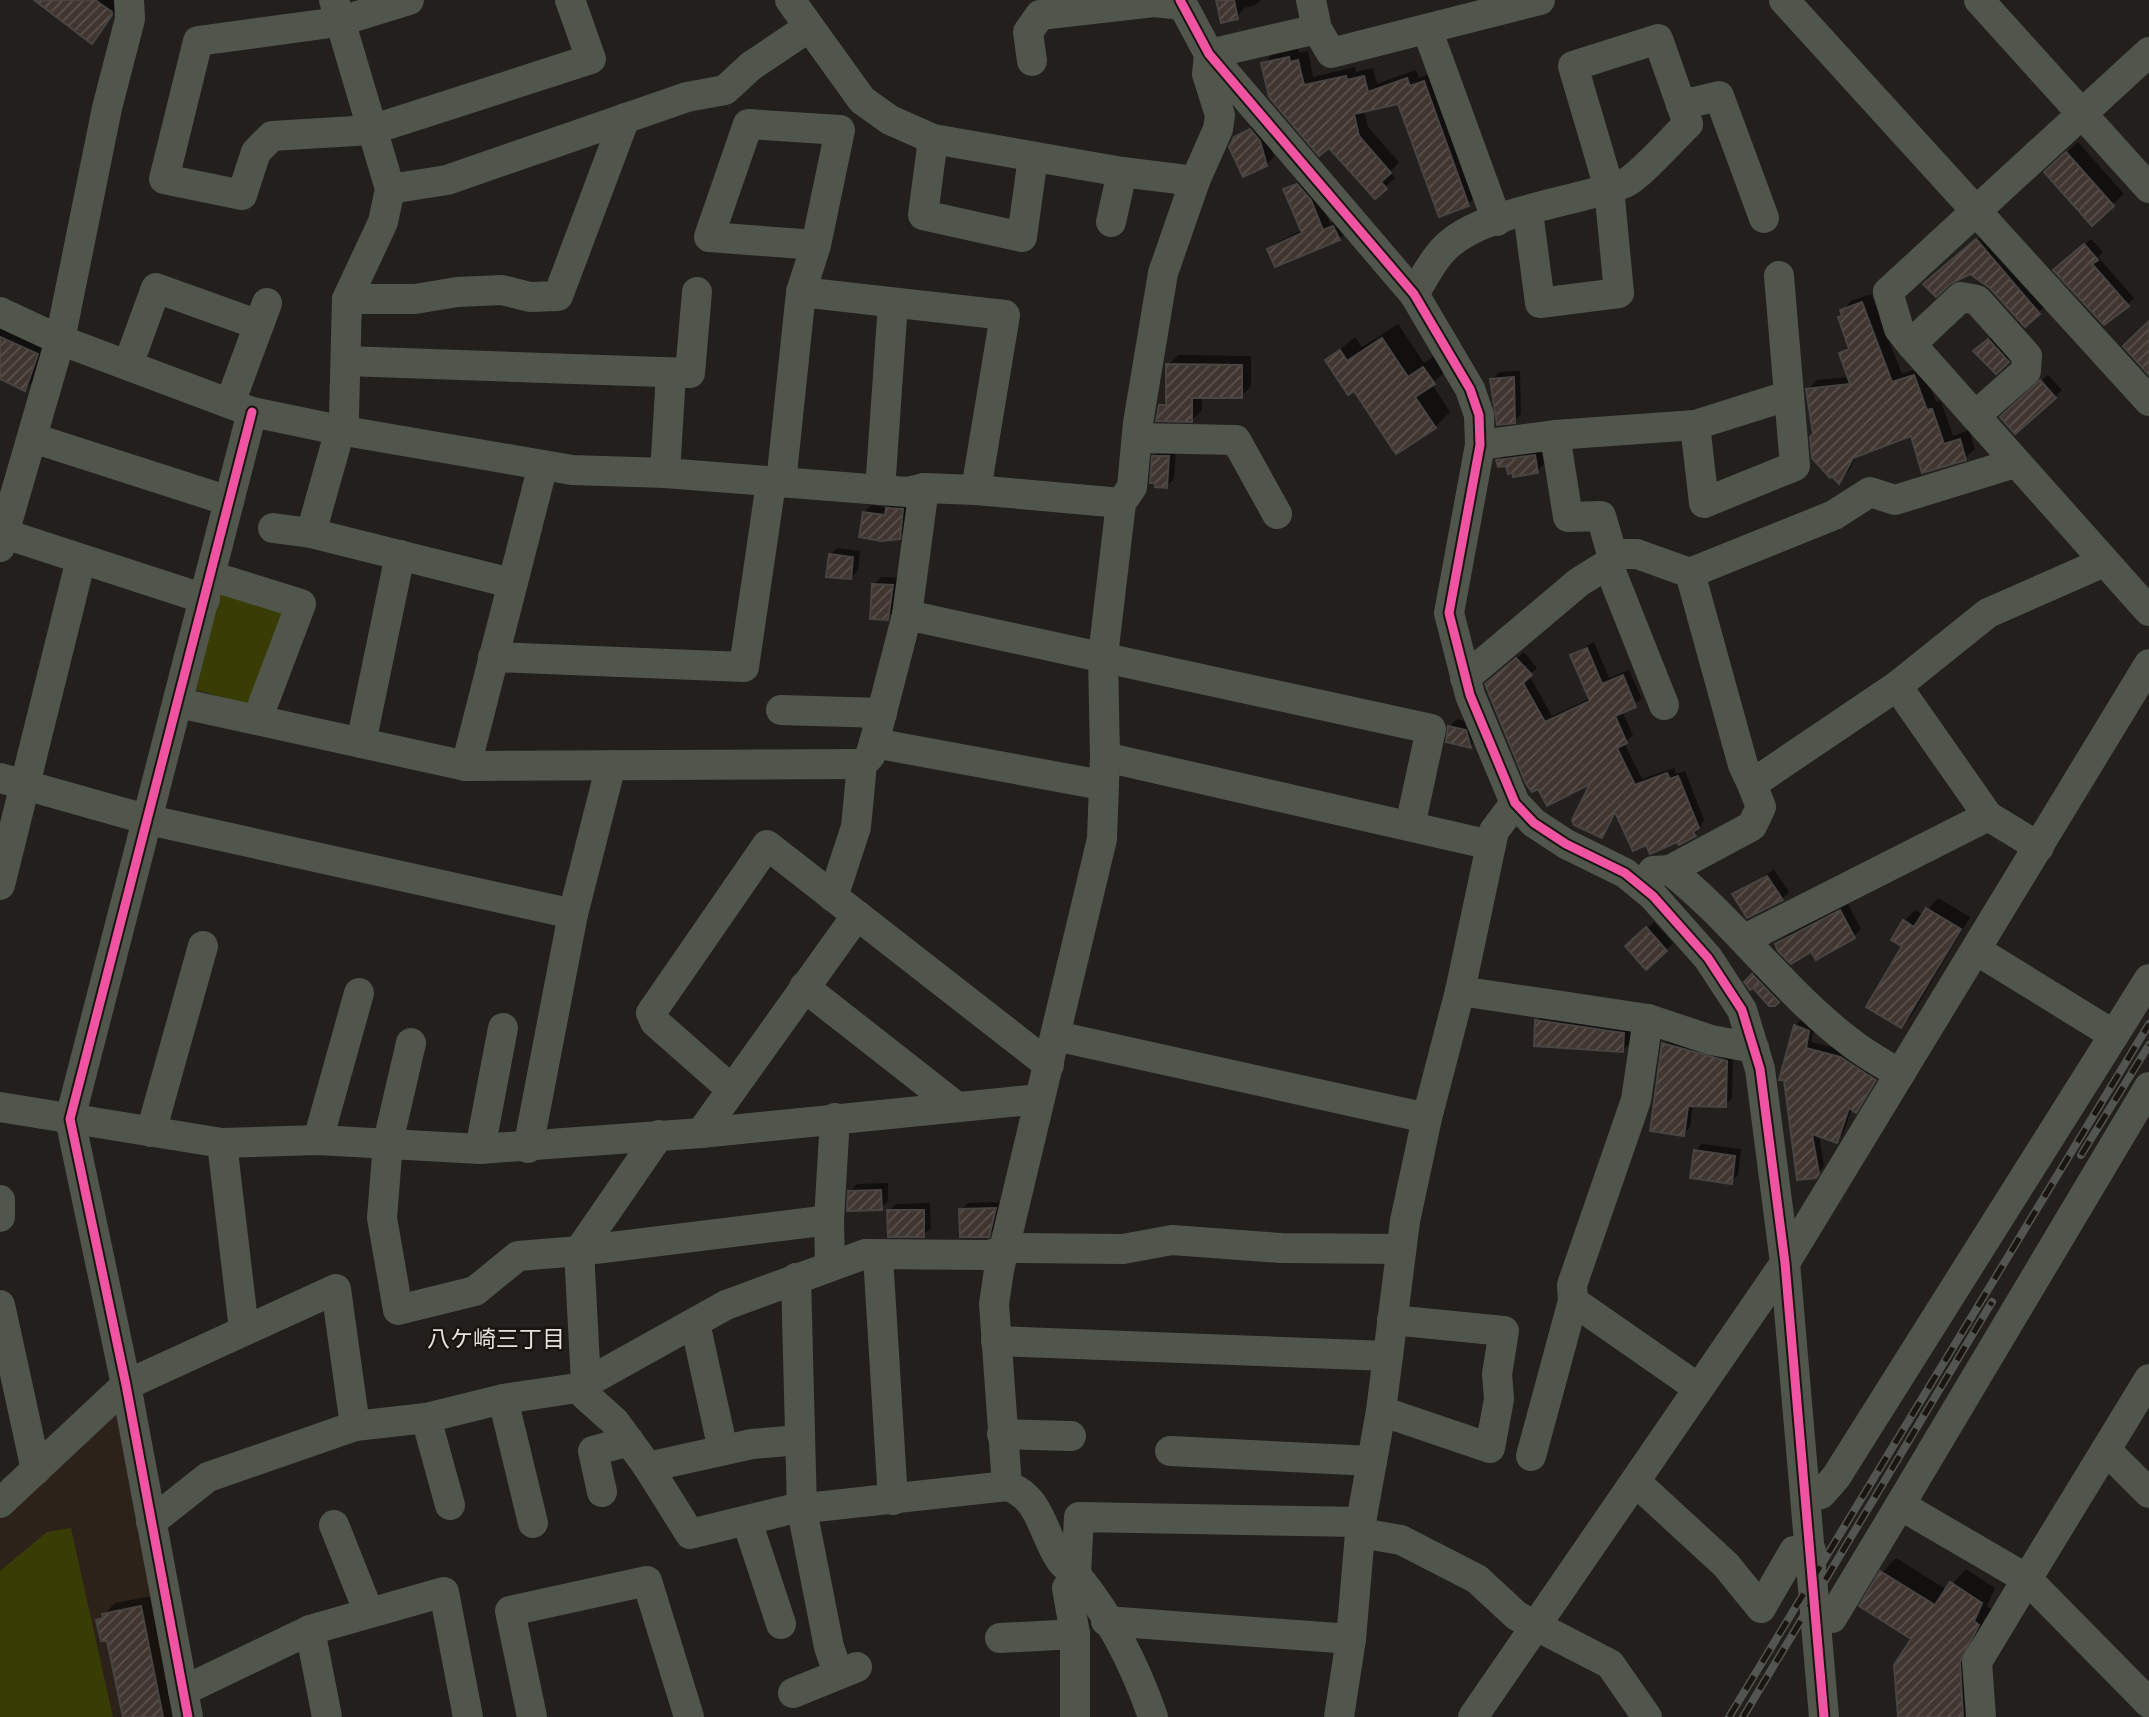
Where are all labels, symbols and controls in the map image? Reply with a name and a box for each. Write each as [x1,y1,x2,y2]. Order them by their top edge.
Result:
district label: 八ケ崎三丁目 [427,1323,565,1355]

